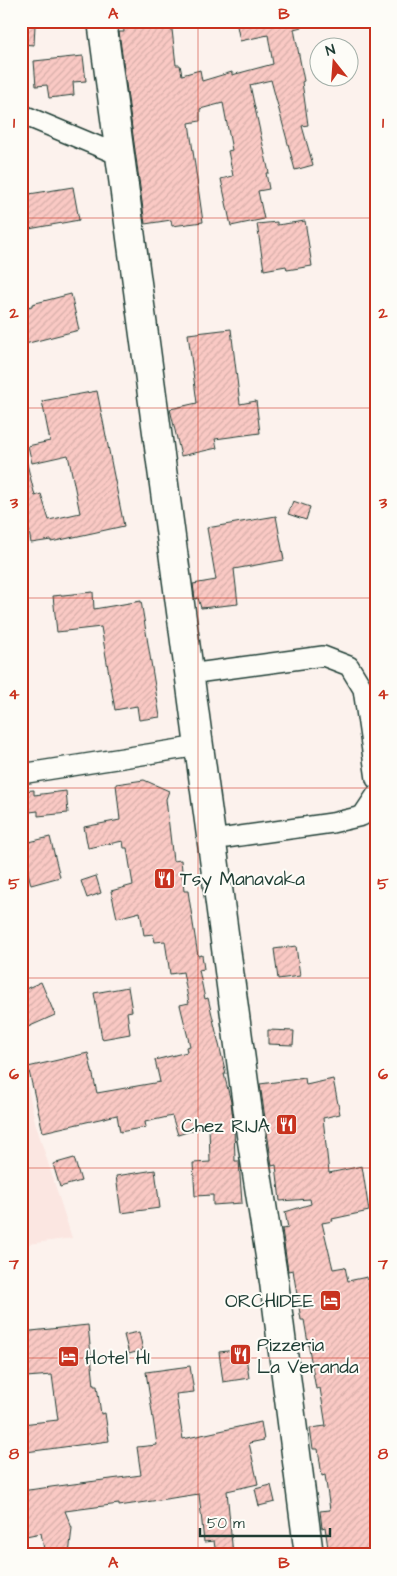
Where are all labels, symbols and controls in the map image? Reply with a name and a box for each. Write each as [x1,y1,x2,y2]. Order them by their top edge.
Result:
text: A [108,3,119,25]
text: B [278,3,290,25]
north arrow [310,38,360,88]
text: N [323,40,338,61]
text: 1 [13,112,16,134]
text: 1 [382,112,385,134]
text: 2 [8,302,19,324]
text: 2 [377,302,388,324]
text: 3 [9,492,19,514]
text: 3 [378,492,388,514]
text: 4 [9,683,20,705]
text: 4 [378,683,389,705]
restaurant icon: Tsy Manavaka [152,866,176,890]
place label: Tsy Manavaka [180,866,305,894]
text: 5 [8,873,20,895]
text: 5 [377,873,389,895]
text: 6 [9,1063,19,1085]
text: 6 [378,1063,388,1085]
place label: Chez RIJA [181,1113,270,1140]
restaurant icon: Chez RIJA [274,1113,298,1137]
text: 7 [8,1253,19,1275]
text: 7 [377,1253,388,1275]
place label: ORCHIDEE [225,1288,314,1315]
hotel icon: ORCHIDEE [318,1288,342,1312]
place label: Pizzeria La Veranda [257,1332,359,1381]
restaurant icon: Pizzeria La Veranda [229,1343,253,1367]
hotel icon: Hotel H1 [57,1345,81,1369]
place label: Hotel H1 [85,1345,150,1372]
text: 8 [9,1443,20,1465]
text: 8 [378,1443,389,1465]
scale bar [200,1506,330,1538]
text: 50 m [207,1513,245,1534]
text: A [108,1552,119,1574]
text: B [278,1552,290,1574]

